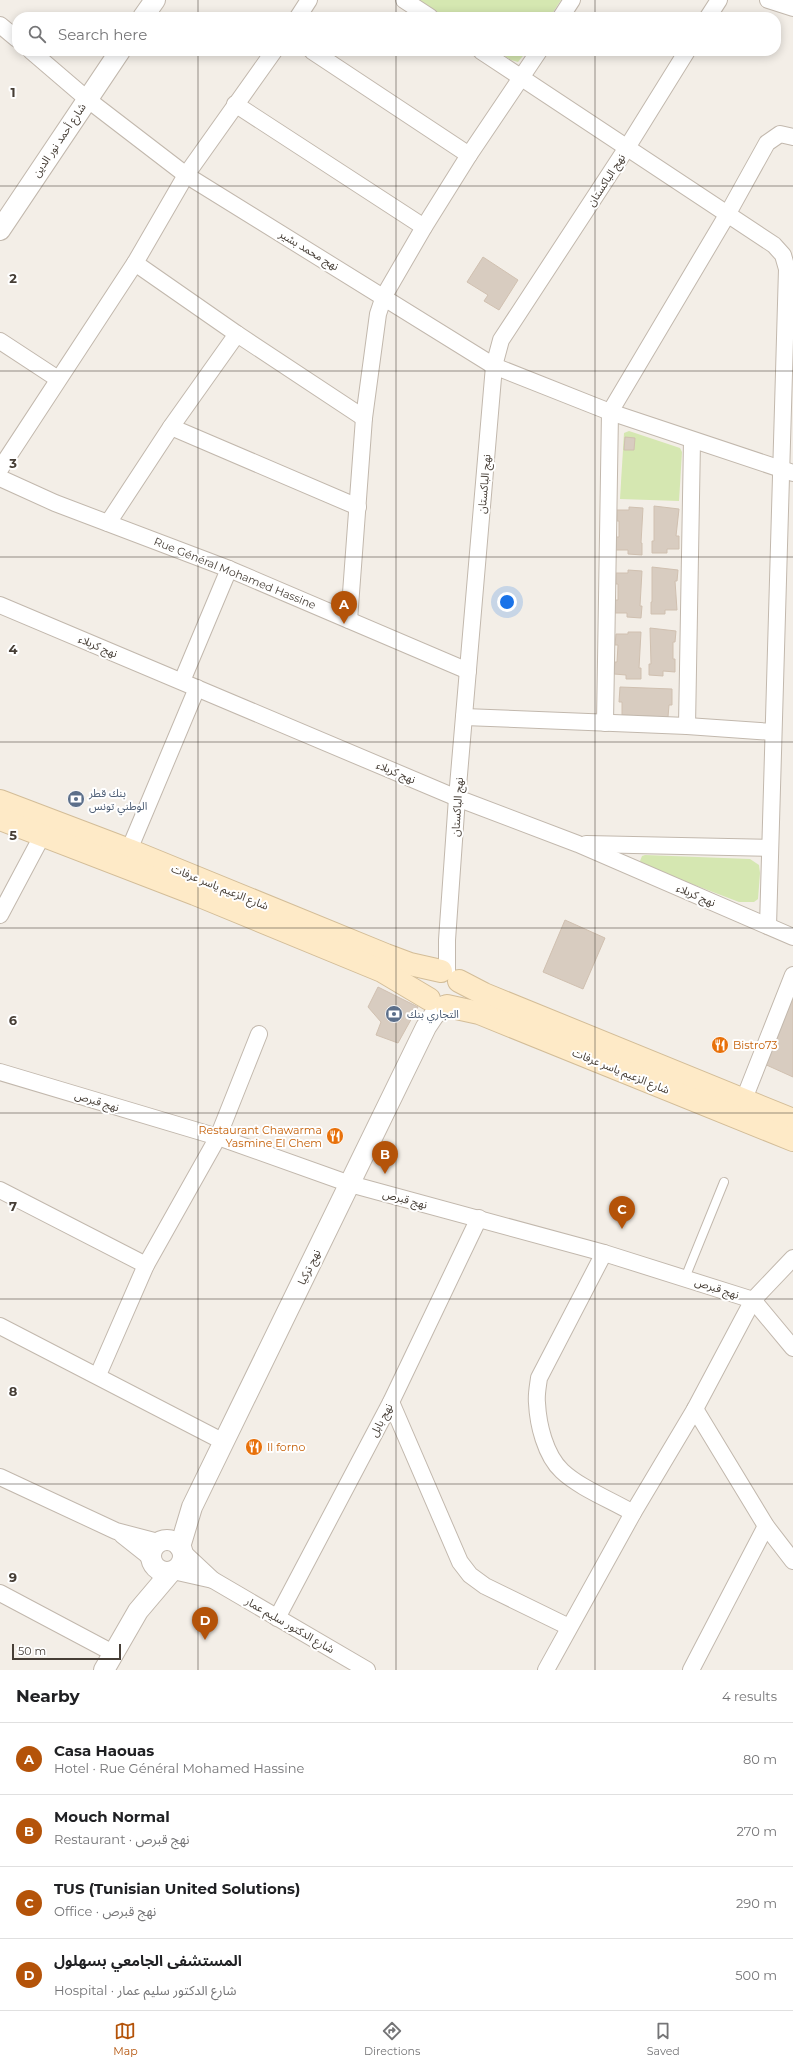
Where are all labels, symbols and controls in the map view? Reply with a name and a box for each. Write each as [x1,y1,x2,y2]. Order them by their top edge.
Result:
search box [12,12,781,56]
icon: search [26,23,48,45]
text: Search here [58,25,147,44]
text: 1 [10,84,16,100]
street label: شارع أحمد نور الدين [29,100,90,180]
street label: نهج الباكستان [584,151,629,209]
street label: نهج محمد بشير [275,226,341,274]
text: 2 [9,270,17,286]
street label: نهج الباكستان [474,454,495,514]
text: 3 [8,455,17,471]
street label: Rue Général Mohamed Hassine [152,534,318,612]
pin: A [331,591,357,624]
your location [497,592,517,612]
street label: نهج كربلاء [76,632,120,661]
text: 4 [9,641,18,657]
street label: نهج كربلاء [374,758,418,787]
street label: نهج الباكستان [448,777,467,837]
place label: بنك قطر الوطني تونس [88,786,147,816]
bank icon: بنك قطر الوطني تونس [66,789,86,809]
text: 5 [9,827,17,843]
street label: شارع الزعيم ياسر عرفات [169,861,271,915]
street label: نهج كربلاء [674,881,718,910]
bank icon: التجاري بنك [384,1004,404,1024]
place label: التجاري بنك [407,1007,459,1024]
text: 6 [9,1012,18,1028]
restaurant icon: Bistro73 [710,1035,730,1055]
place label: Bistro73 [733,1038,778,1052]
street label: شارع الزعيم ياسر عرفات [570,1045,672,1099]
street label: نهج قبرص [73,1088,121,1115]
place label: Restaurant Chawarma Yasmine El Chem [199,1123,322,1150]
restaurant icon: Restaurant Chawarma Yasmine El Chem [325,1126,345,1146]
pin: B [372,1141,398,1174]
street label: نهج قبرص [381,1186,429,1213]
pin: C [609,1196,635,1229]
text: 7 [9,1198,17,1214]
street label: نهج تركيا [294,1247,324,1287]
street label: نهج قبرص [693,1274,741,1303]
text: 8 [9,1383,18,1399]
street label: نهج بابل [366,1401,396,1440]
restaurant icon: Il forno [244,1437,264,1457]
place label: Il forno [267,1440,305,1454]
text: 9 [9,1569,17,1585]
street label: شارع الدكتور سليم عمار [241,1593,337,1658]
pin: D [192,1607,218,1640]
scale bar [12,1642,121,1661]
text: 50 m [18,1644,46,1658]
text: Nearby [16,1686,80,1706]
text: 4 results [722,1688,777,1704]
text: Casa Haouas [54,1741,154,1760]
text: A [24,1751,34,1767]
text: 80 m [743,1751,777,1767]
text: Hotel · Rue Général Mohamed Hassine [54,1760,304,1776]
text: Mouch Normal [54,1807,170,1826]
text: B [24,1823,34,1839]
text: 270 m [736,1823,777,1839]
text: Restaurant · نهج قبرص [54,1831,189,1847]
text: TUS (Tunisian United Solutions) [54,1879,300,1898]
text: C [24,1895,34,1911]
text: 290 m [736,1895,777,1911]
text: Office · نهج قبرص [54,1903,156,1919]
text: المستشفى الجامعي بسهلول [54,1951,242,1970]
text: D [24,1967,34,1983]
text: 500 m [735,1967,777,1983]
text: Hospital · شارع الدكتور سليم عمار [54,1982,236,1998]
tab: Map [113,2020,138,2058]
tab: Directions [364,2020,420,2058]
tab: Saved [647,2020,680,2058]

